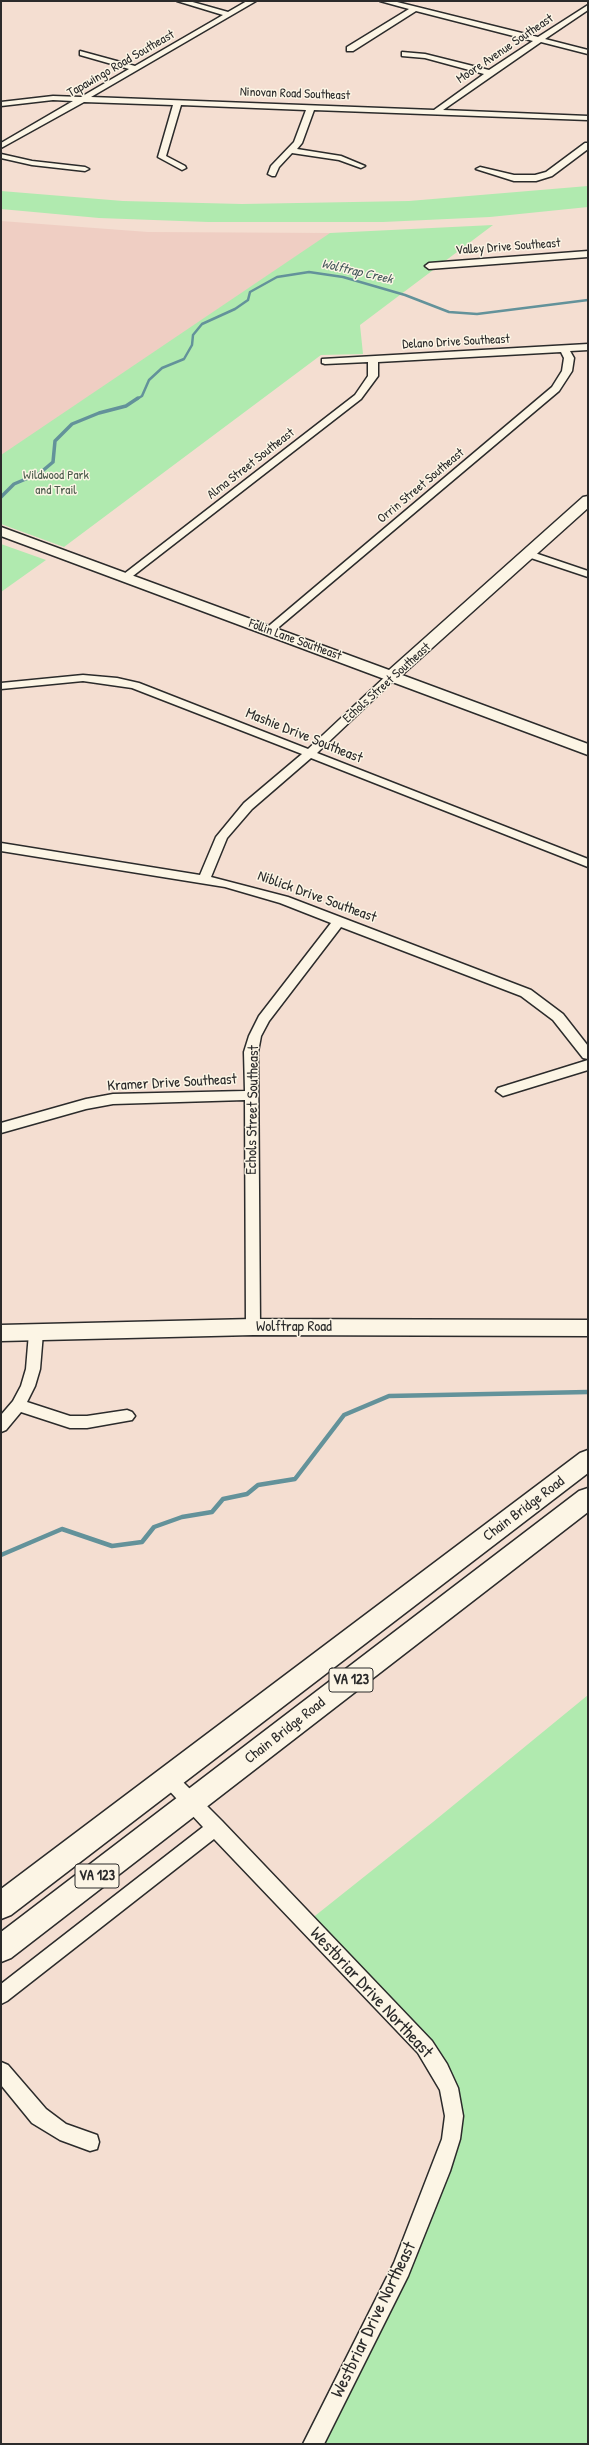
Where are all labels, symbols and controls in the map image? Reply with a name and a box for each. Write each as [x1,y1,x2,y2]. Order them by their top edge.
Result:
street label: Moore Avenue Southeast [454,11,556,87]
street label: Tapawingo Road Southeast [65,27,177,101]
street label: Ninovan Road Southeast [240,84,350,104]
street label: Valley Drive Southeast [455,236,561,258]
water label: Wolftrap Creek [320,256,394,288]
street label: Delano Drive Southeast [402,331,510,353]
street label: Alma Street Southeast [204,425,298,503]
street label: Orrin Street Southeast [374,445,468,527]
park label: Wildwood Park and Trail [23,468,89,499]
street label: Follin Lane Southeast [246,616,344,664]
street label: Echols Street Southeast [340,640,434,726]
street label: Mashie Drive Southeast [243,704,365,768]
street label: Niblick Drive Southeast [255,867,379,927]
street label: Echols Street Southeast [243,1045,263,1175]
street label: Kramer Drive Southeast [107,1071,237,1095]
street label: Wolftrap Road [256,1318,332,1336]
street label: Chain Bridge Road [480,1473,568,1545]
road number: VA 123 [329,1668,373,1692]
street label: Chain Bridge Road [241,1694,329,1768]
road number: VA 123 [75,1864,119,1888]
street label: Westbriar Drive Northeast [305,1923,437,2063]
street label: Westbriar Drive Northeast [327,2239,421,2401]

